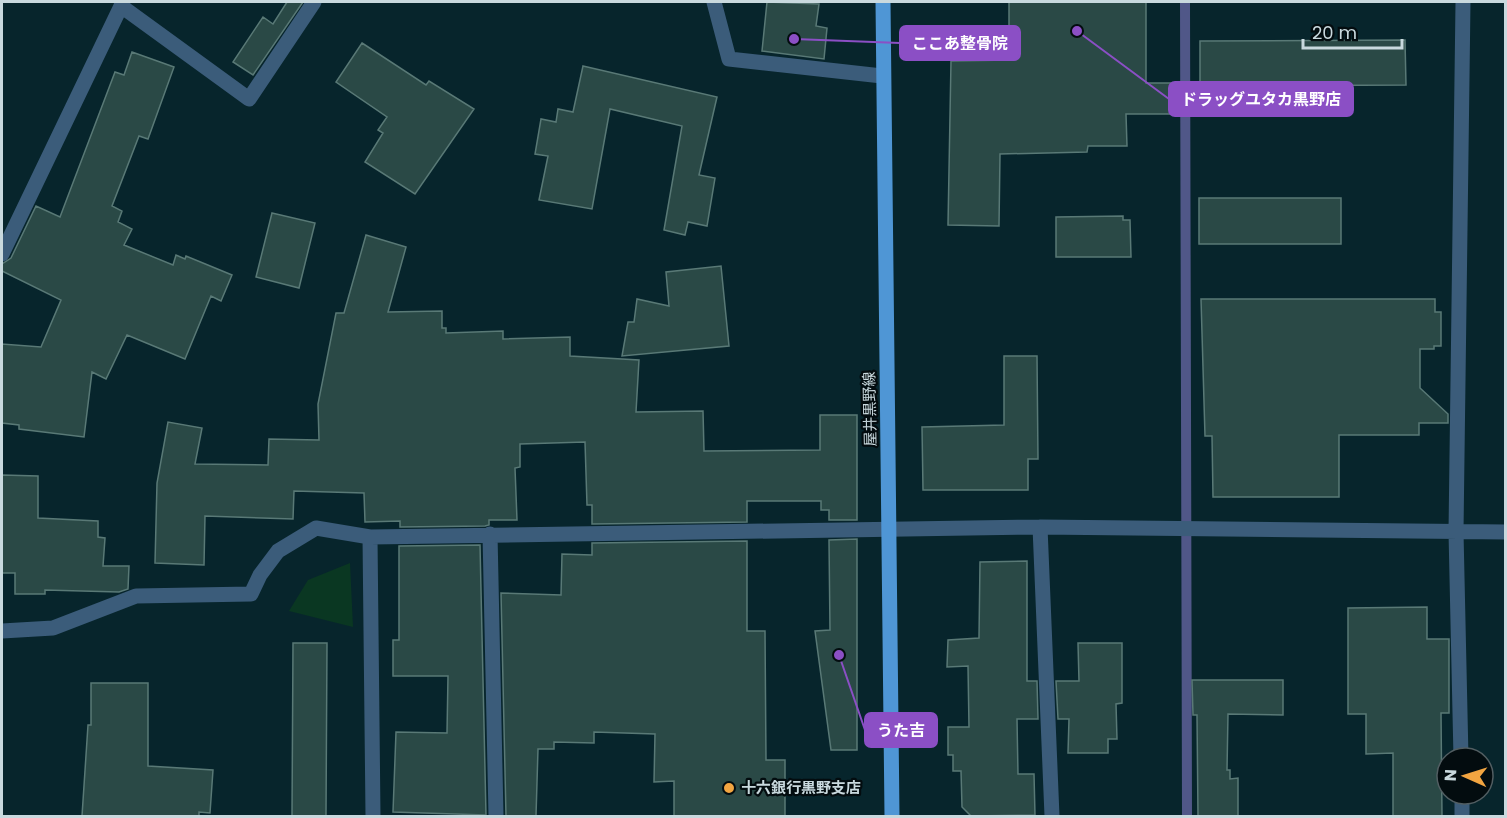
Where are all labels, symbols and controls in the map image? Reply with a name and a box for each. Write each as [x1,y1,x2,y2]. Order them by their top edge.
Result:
scale bar [1303,12,1402,50]
text: 20 m [1312,20,1357,45]
callout: ここあ整骨院 [900,26,1020,60]
text: ここあ整骨院 [912,32,1008,55]
callout: ドラッグユタカ黒野店 [1169,82,1353,116]
text: ドラッグユタカ黒野店 [1181,88,1341,111]
street label: 屋井黒野線 [858,371,881,447]
callout: うた吉 [865,713,937,747]
text: うた吉 [877,719,925,742]
north arrow [1435,746,1495,806]
text: N [1439,769,1462,782]
place label: 十六銀行黒野支店 [741,777,861,798]
marker: 十六銀行黒野支店 [722,781,736,795]

